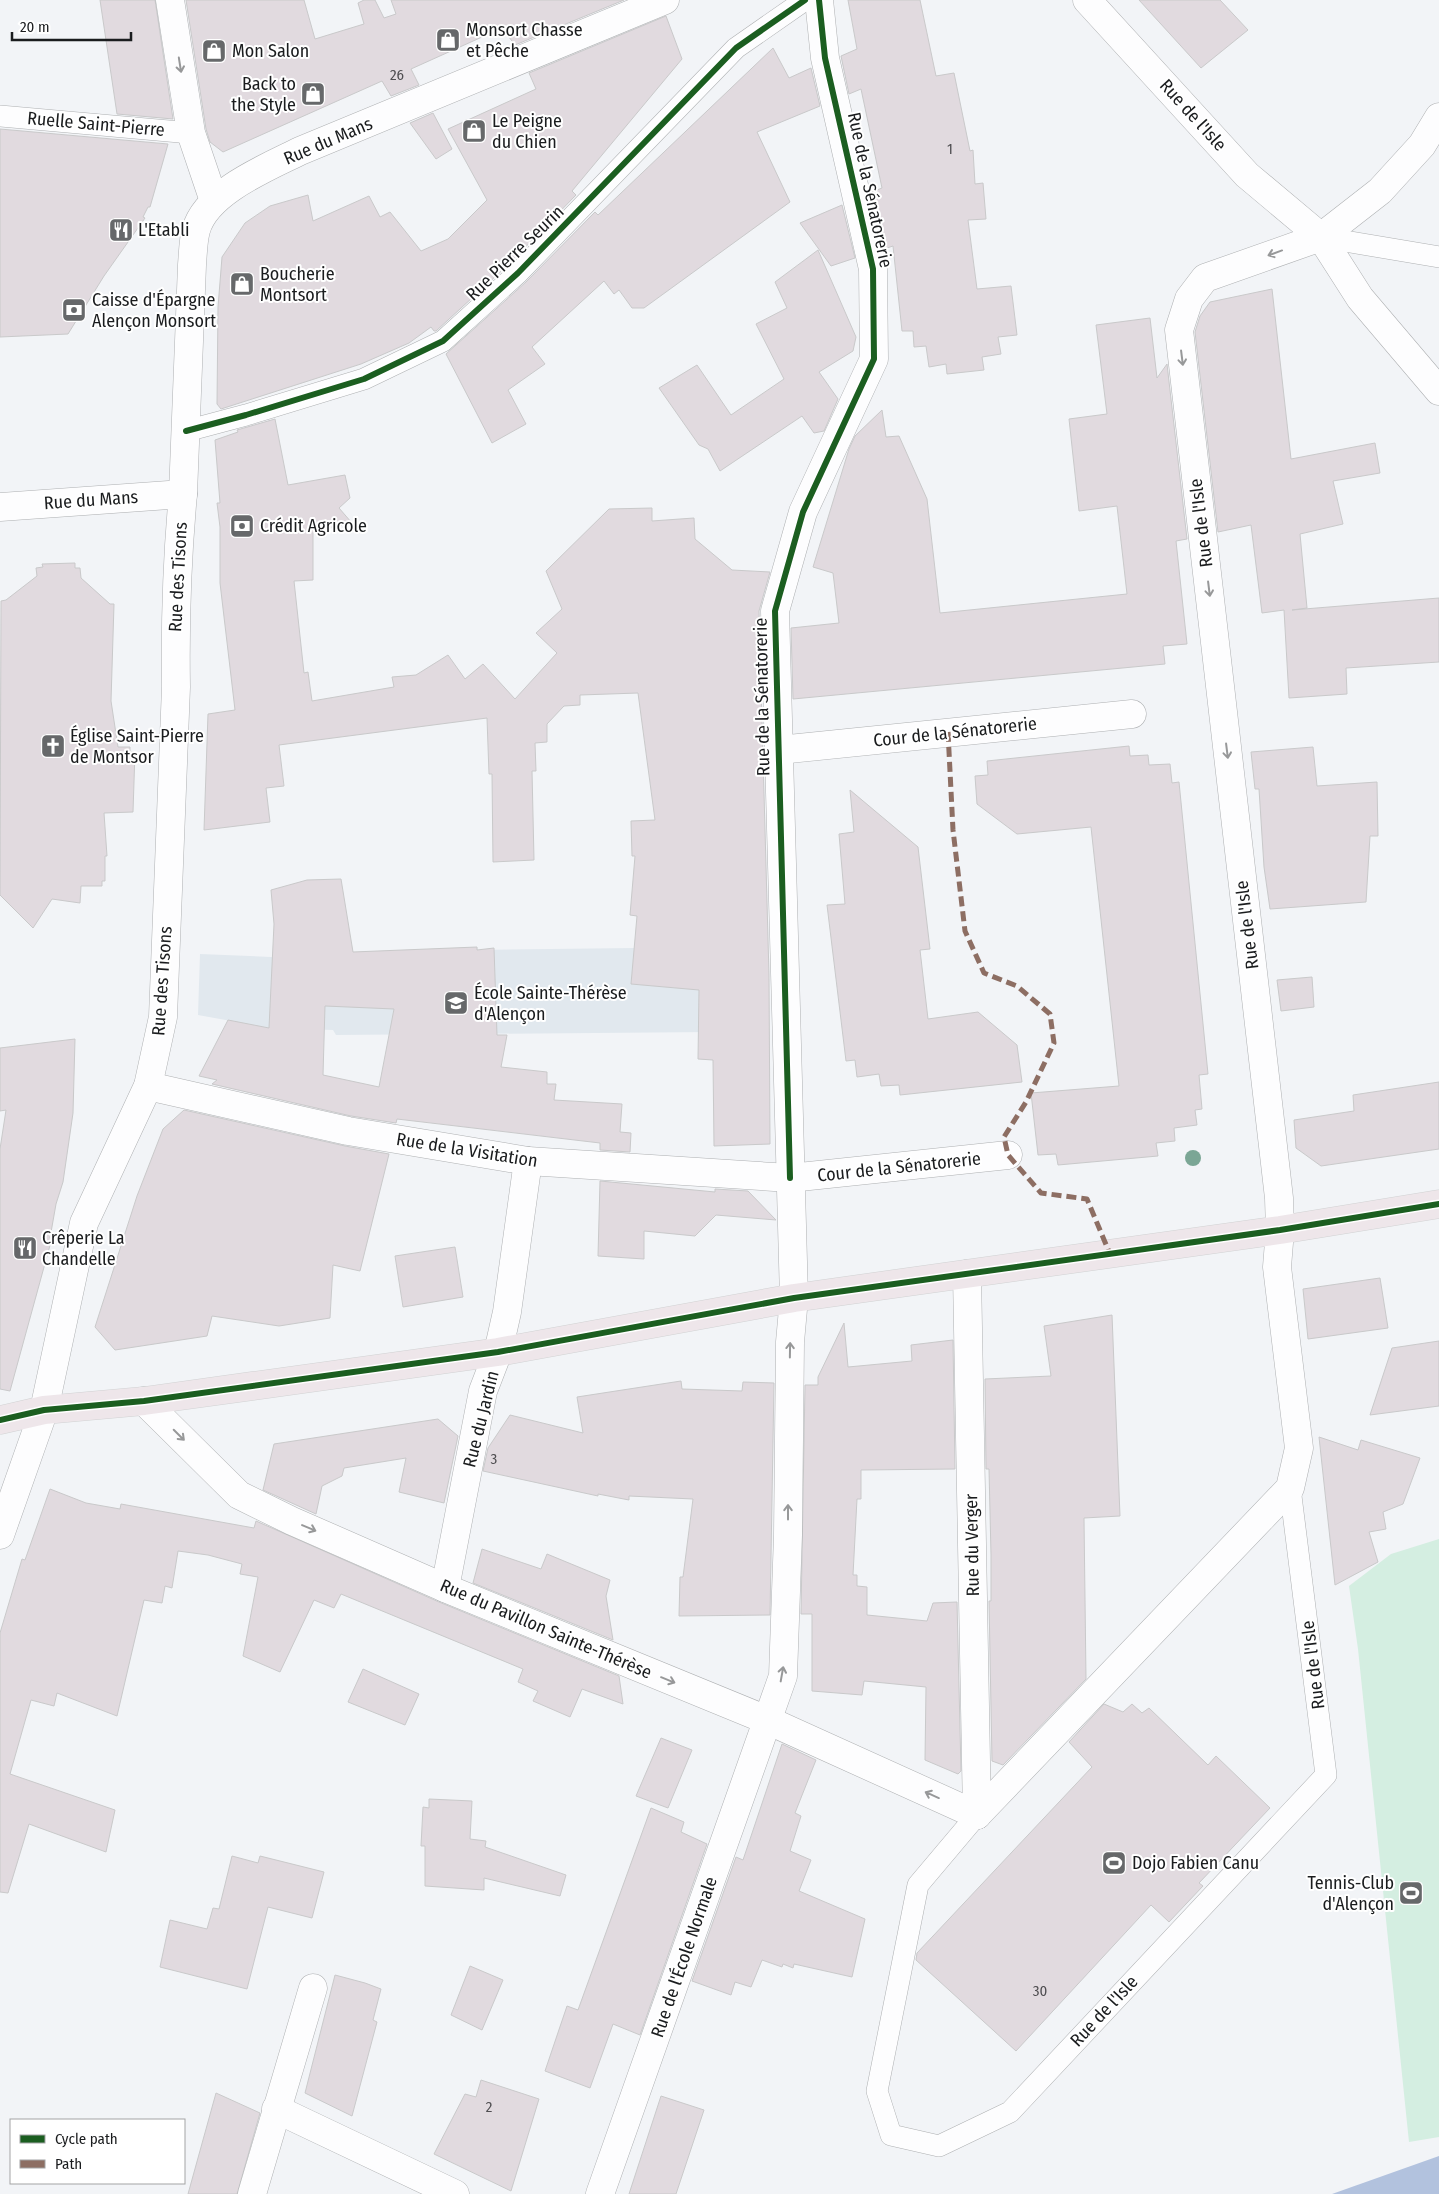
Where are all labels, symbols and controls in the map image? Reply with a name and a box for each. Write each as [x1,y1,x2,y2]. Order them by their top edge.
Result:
scale bar [12,10,131,42]
text: 20 m [20,18,50,36]
place label: Monsort Chasse et Pêche [466,19,583,62]
shop icon: Monsort Chasse et Pêche [435,27,461,53]
shop icon: Mon Salon [201,38,227,64]
place label: Mon Salon [232,40,309,62]
one-way arrow [176,57,186,73]
house number: 26 [390,66,404,84]
place label: Back to the Style [231,73,296,116]
street label: Rue de l'Isle [1155,74,1231,156]
shop icon: Back to the Style [300,81,326,107]
street label: Ruelle Saint-Pierre [26,107,166,141]
place label: Le Peigne du Chien [492,110,562,153]
street label: Rue de la Sénatorerie [843,110,897,270]
street label: Rue du Mans [280,112,376,170]
shop icon: Le Peigne du Chien [461,118,487,144]
house number: 1 [947,140,953,158]
street label: Rue Pierre Seurin [461,201,569,305]
restaurant icon: L'Etabli [108,217,134,243]
place label: L'Etabli [138,219,189,241]
one-way arrow [1268,249,1284,258]
place label: Boucherie Montsort [260,263,335,306]
shop icon: Boucherie Montsort [229,271,255,297]
place label: Caisse d'Épargne Alençon Monsort [92,288,216,332]
bank icon: Caisse d'Épargne Alençon Monsort [61,297,87,323]
one-way arrow [1177,350,1187,366]
street label: Rue de l'Isle [1185,477,1217,569]
street label: Rue du Mans [43,486,139,514]
bank icon: Crédit Agricole [229,513,255,539]
place label: Crédit Agricole [260,515,367,537]
street label: Rue des Tisons [164,521,192,633]
one-way arrow [1204,581,1214,597]
street label: Rue de la Sénatorerie [750,618,774,776]
street label: Cour de la Sénatorerie [872,712,1038,752]
place label: Église Saint-Pierre de Montsor [70,724,204,768]
church icon: Église Saint-Pierre de Montsor [40,733,66,759]
one-way arrow [1222,742,1232,758]
street label: Rue de l'Isle [1231,879,1263,971]
street label: Rue des Tisons [147,925,177,1037]
place label: École Sainte-Thérèse d'Alençon [474,981,627,1025]
school or university icon: École Sainte-Thérèse d'Alençon [443,990,469,1016]
street label: Rue de la Visitation [395,1128,539,1172]
street label: Cour de la Sénatorerie [816,1147,982,1187]
place label: Crêperie La Chandelle [42,1227,125,1270]
restaurant icon: Crêperie La Chandelle [12,1235,38,1261]
one-way arrow [785,1342,795,1358]
street label: Rue du Jardin [458,1368,504,1470]
one-way arrow [172,1429,185,1441]
house number: 3 [491,1450,498,1468]
street label: Rue du Verger [960,1493,984,1596]
one-way arrow [783,1504,793,1520]
one-way arrow [301,1524,316,1534]
street label: Rue du Pavillon Sainte-Thérèse [437,1574,655,1684]
street label: Rue de l'Isle [1297,1619,1329,1711]
one-way arrow [777,1667,787,1683]
one-way arrow [660,1675,675,1685]
one-way arrow [925,1789,940,1799]
sports icon: Dojo Fabien Canu [1101,1850,1127,1876]
place label: Dojo Fabien Canu [1132,1852,1259,1874]
place label: Tennis-Club d'Alençon [1307,1872,1394,1915]
street label: Rue de l'École Normale [645,1873,722,2040]
sports icon: Tennis-Club d'Alençon [1398,1880,1424,1906]
street label: Rue de l'Isle [1066,1971,1143,2051]
house number: 30 [1033,1982,1047,2000]
house number: 2 [486,2098,493,2116]
legend [10,2119,185,2184]
text: Cycle path [55,2130,118,2148]
text: Path [55,2155,82,2173]

